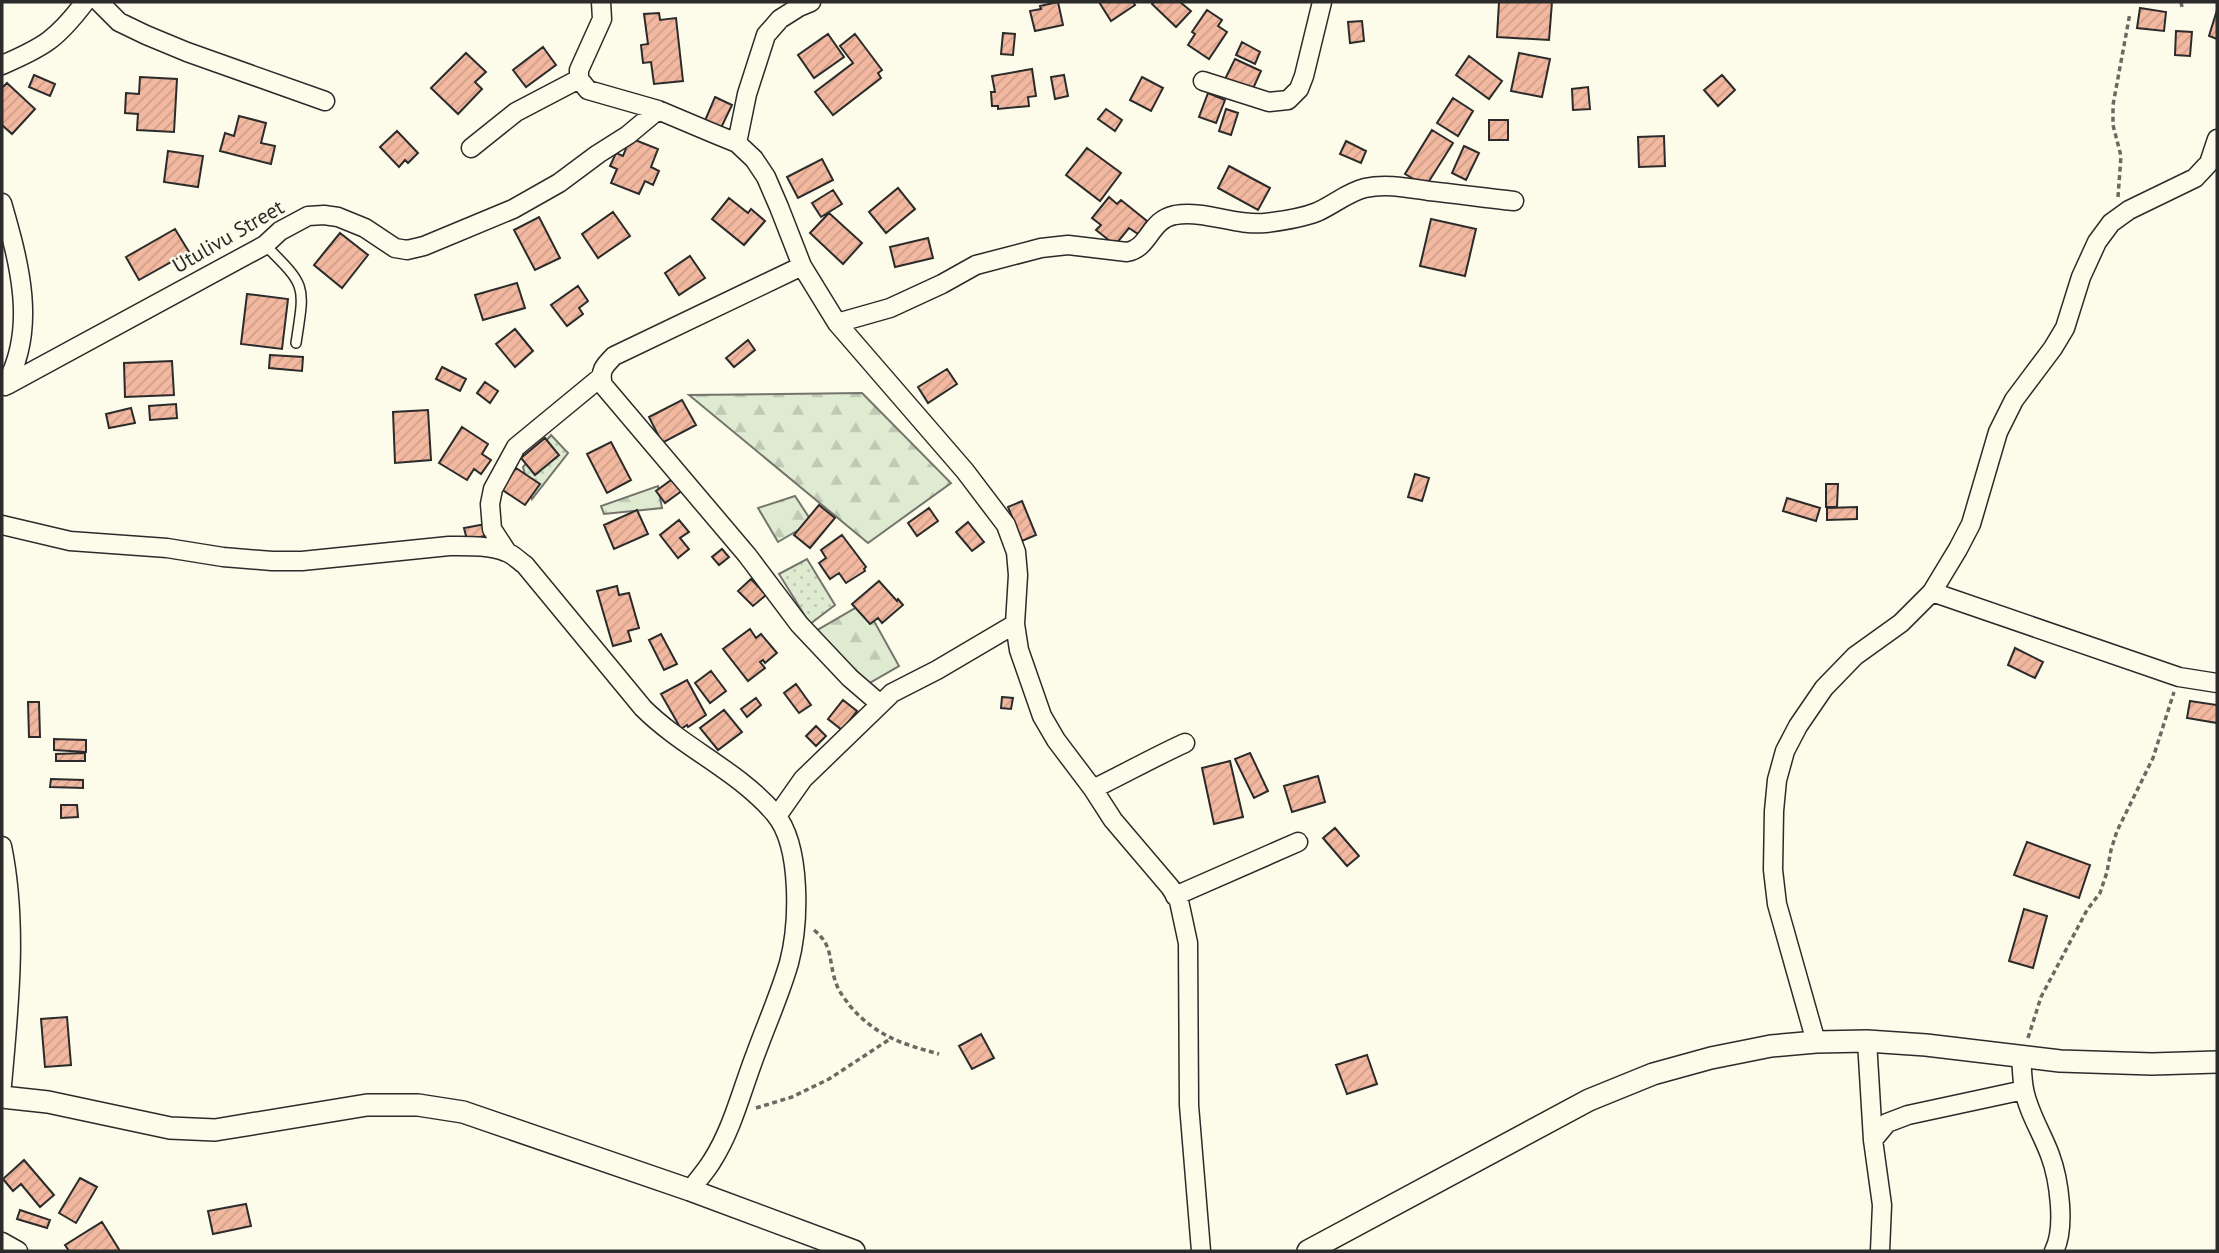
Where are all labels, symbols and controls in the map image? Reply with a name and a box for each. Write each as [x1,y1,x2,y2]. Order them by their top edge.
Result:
street label: Utulivu Street [167,193,289,279]

